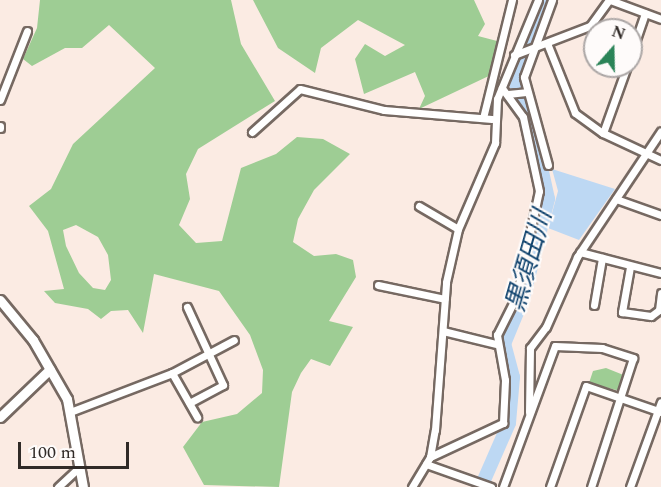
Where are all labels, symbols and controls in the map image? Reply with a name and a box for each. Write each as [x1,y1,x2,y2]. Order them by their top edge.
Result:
north arrow [583,18,643,78]
text: N [608,19,629,46]
water label: 黒須田川 [501,207,559,315]
scale bar [21,430,132,468]
text: 100 m [29,439,76,466]

